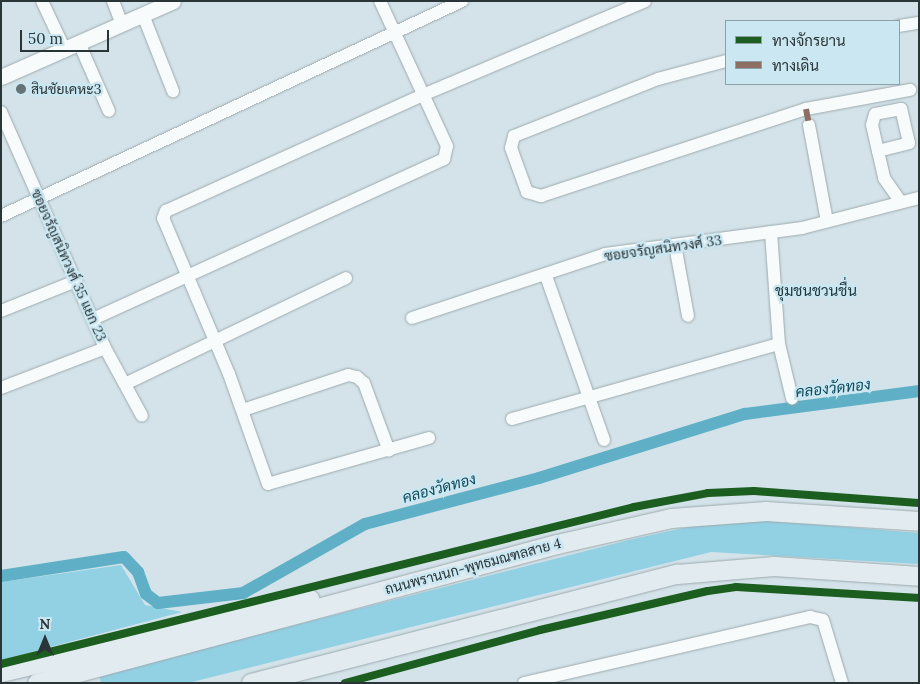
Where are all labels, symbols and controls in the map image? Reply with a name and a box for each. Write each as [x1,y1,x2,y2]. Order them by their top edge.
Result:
scale bar [22,20,111,52]
legend [725,20,900,85]
text: 50 m [28,29,63,48]
text: ทางจักรยาน [772,31,846,50]
text: ทางเดิน [772,56,819,75]
place label: สินชัยเคหะ3 [31,81,101,97]
marker: สินชัยเคหะ3 [15,83,27,95]
street label: ซอยจรัญสนิทวงศ์ 35 แยก 23 [28,186,110,344]
street label: ซอยจรัญสนิทวงศ์ 33 [603,231,723,265]
district label: ชุมชนชวนชื่น [775,282,857,300]
water label: คลองวัดทอง [795,375,871,401]
water label: คลองวัดทอง [400,470,478,506]
street label: ถนนพรานนก-พุทธมณฑลสาย 4 [383,534,563,598]
north arrow [20,614,70,664]
text: N [40,615,50,633]

